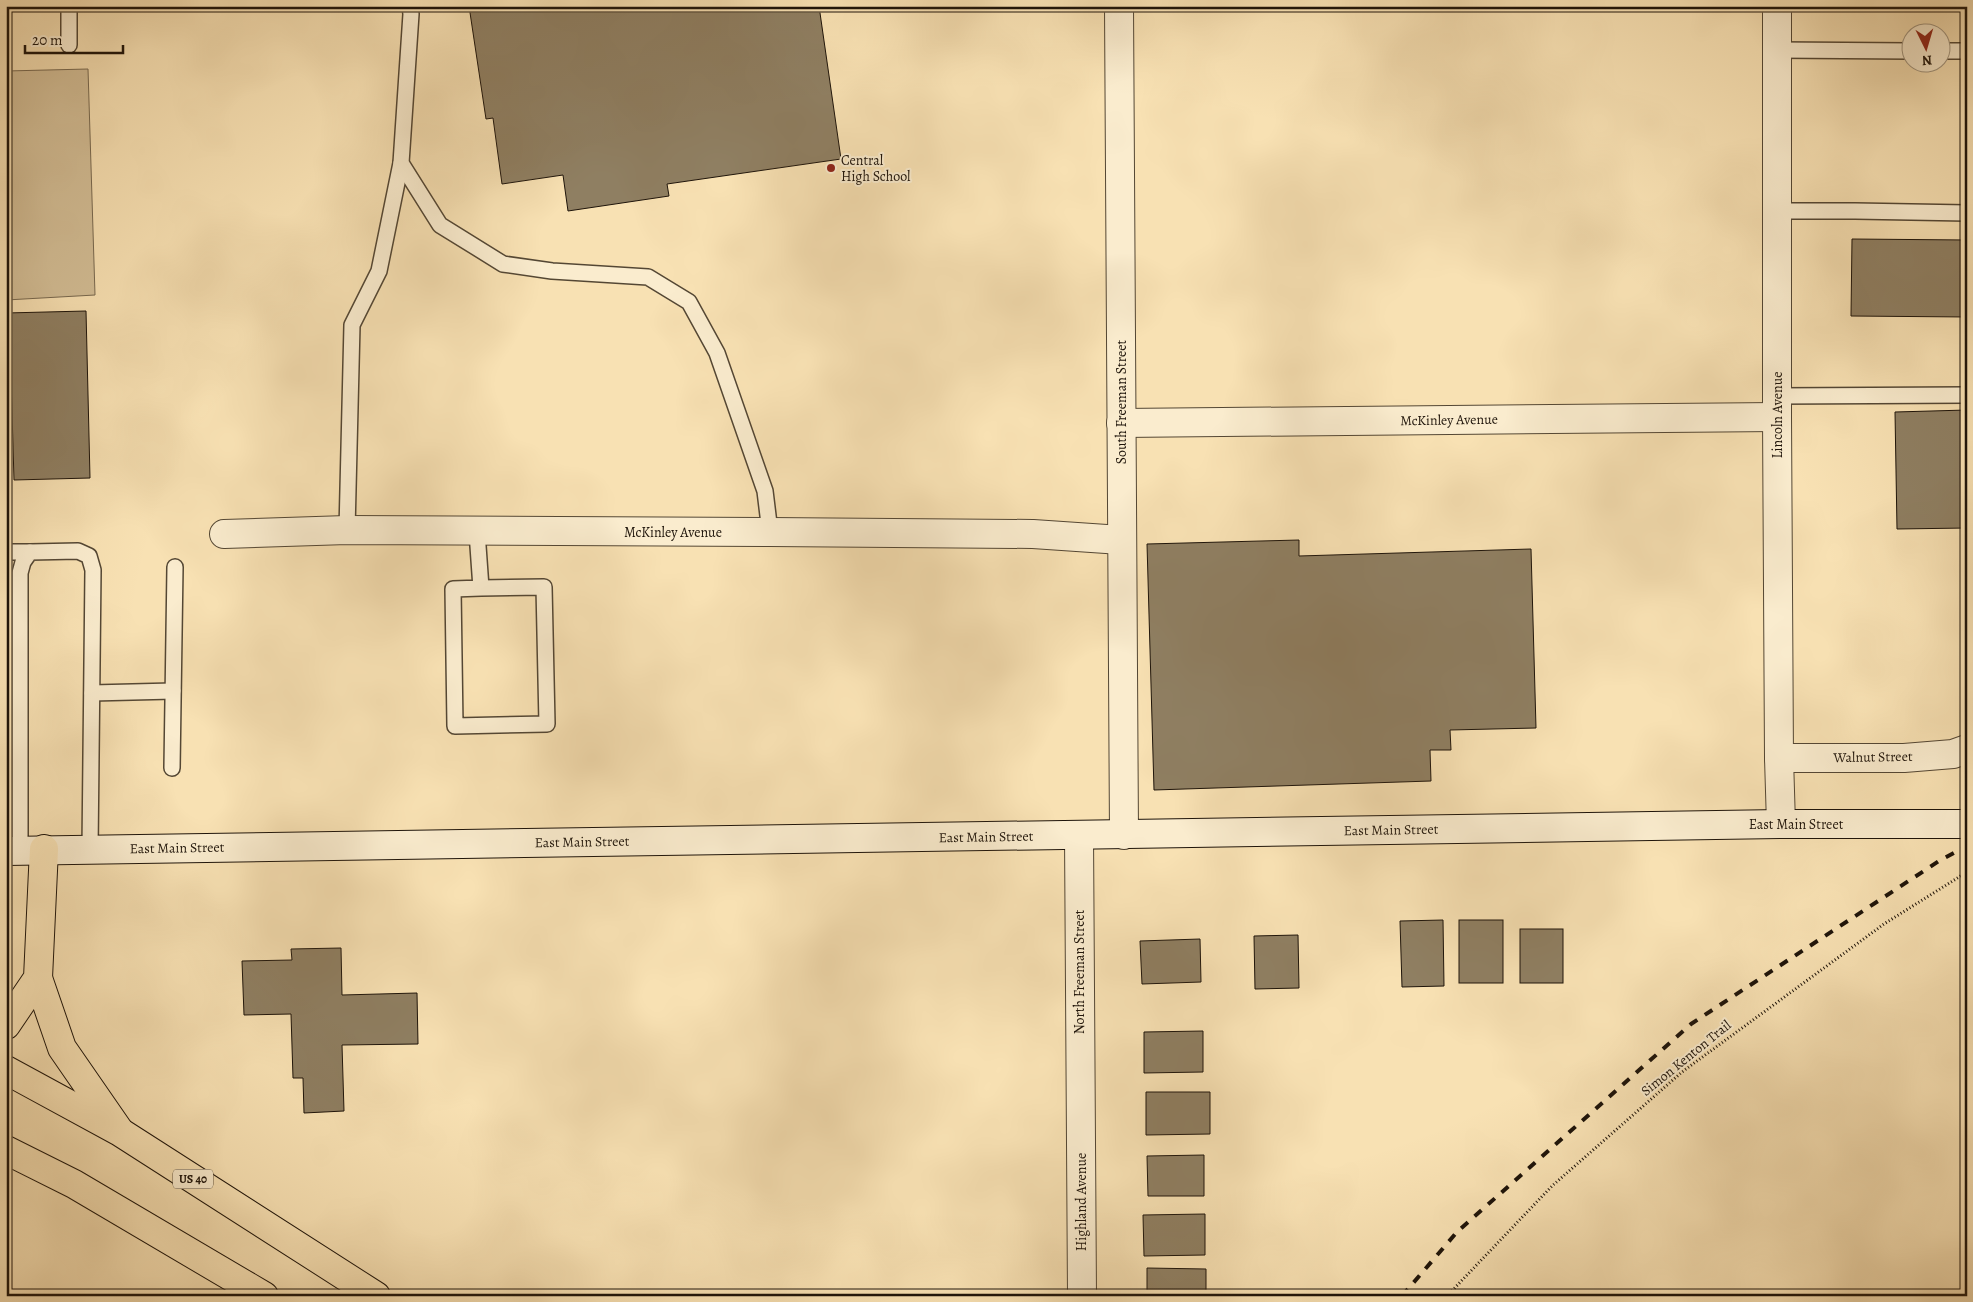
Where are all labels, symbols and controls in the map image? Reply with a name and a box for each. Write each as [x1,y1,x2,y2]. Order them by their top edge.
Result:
scale bar [25,22,122,54]
north arrow [1900,22,1950,72]
text: 20 m [32,30,63,50]
text: N [1921,51,1933,70]
place label: Central High School [841,151,911,186]
marker: Central High School [825,162,837,174]
street label: South Freeman Street [1112,339,1131,464]
street label: Lincoln Avenue [1768,372,1787,458]
street label: McKinley Avenue [1400,410,1498,430]
street label: McKinley Avenue [624,523,722,542]
street label: Walnut Street [1832,747,1913,767]
street label: East Main Street [1749,815,1844,834]
street label: East Main Street [1344,820,1439,840]
street label: East Main Street [939,827,1034,847]
street label: East Main Street [535,832,630,852]
street label: East Main Street [130,838,225,858]
street label: North Freeman Street [1070,909,1089,1034]
street label: Simon Kenton Trail [1637,1015,1736,1100]
street label: Highland Avenue [1072,1153,1091,1251]
road number: US 40 [173,1170,213,1188]

